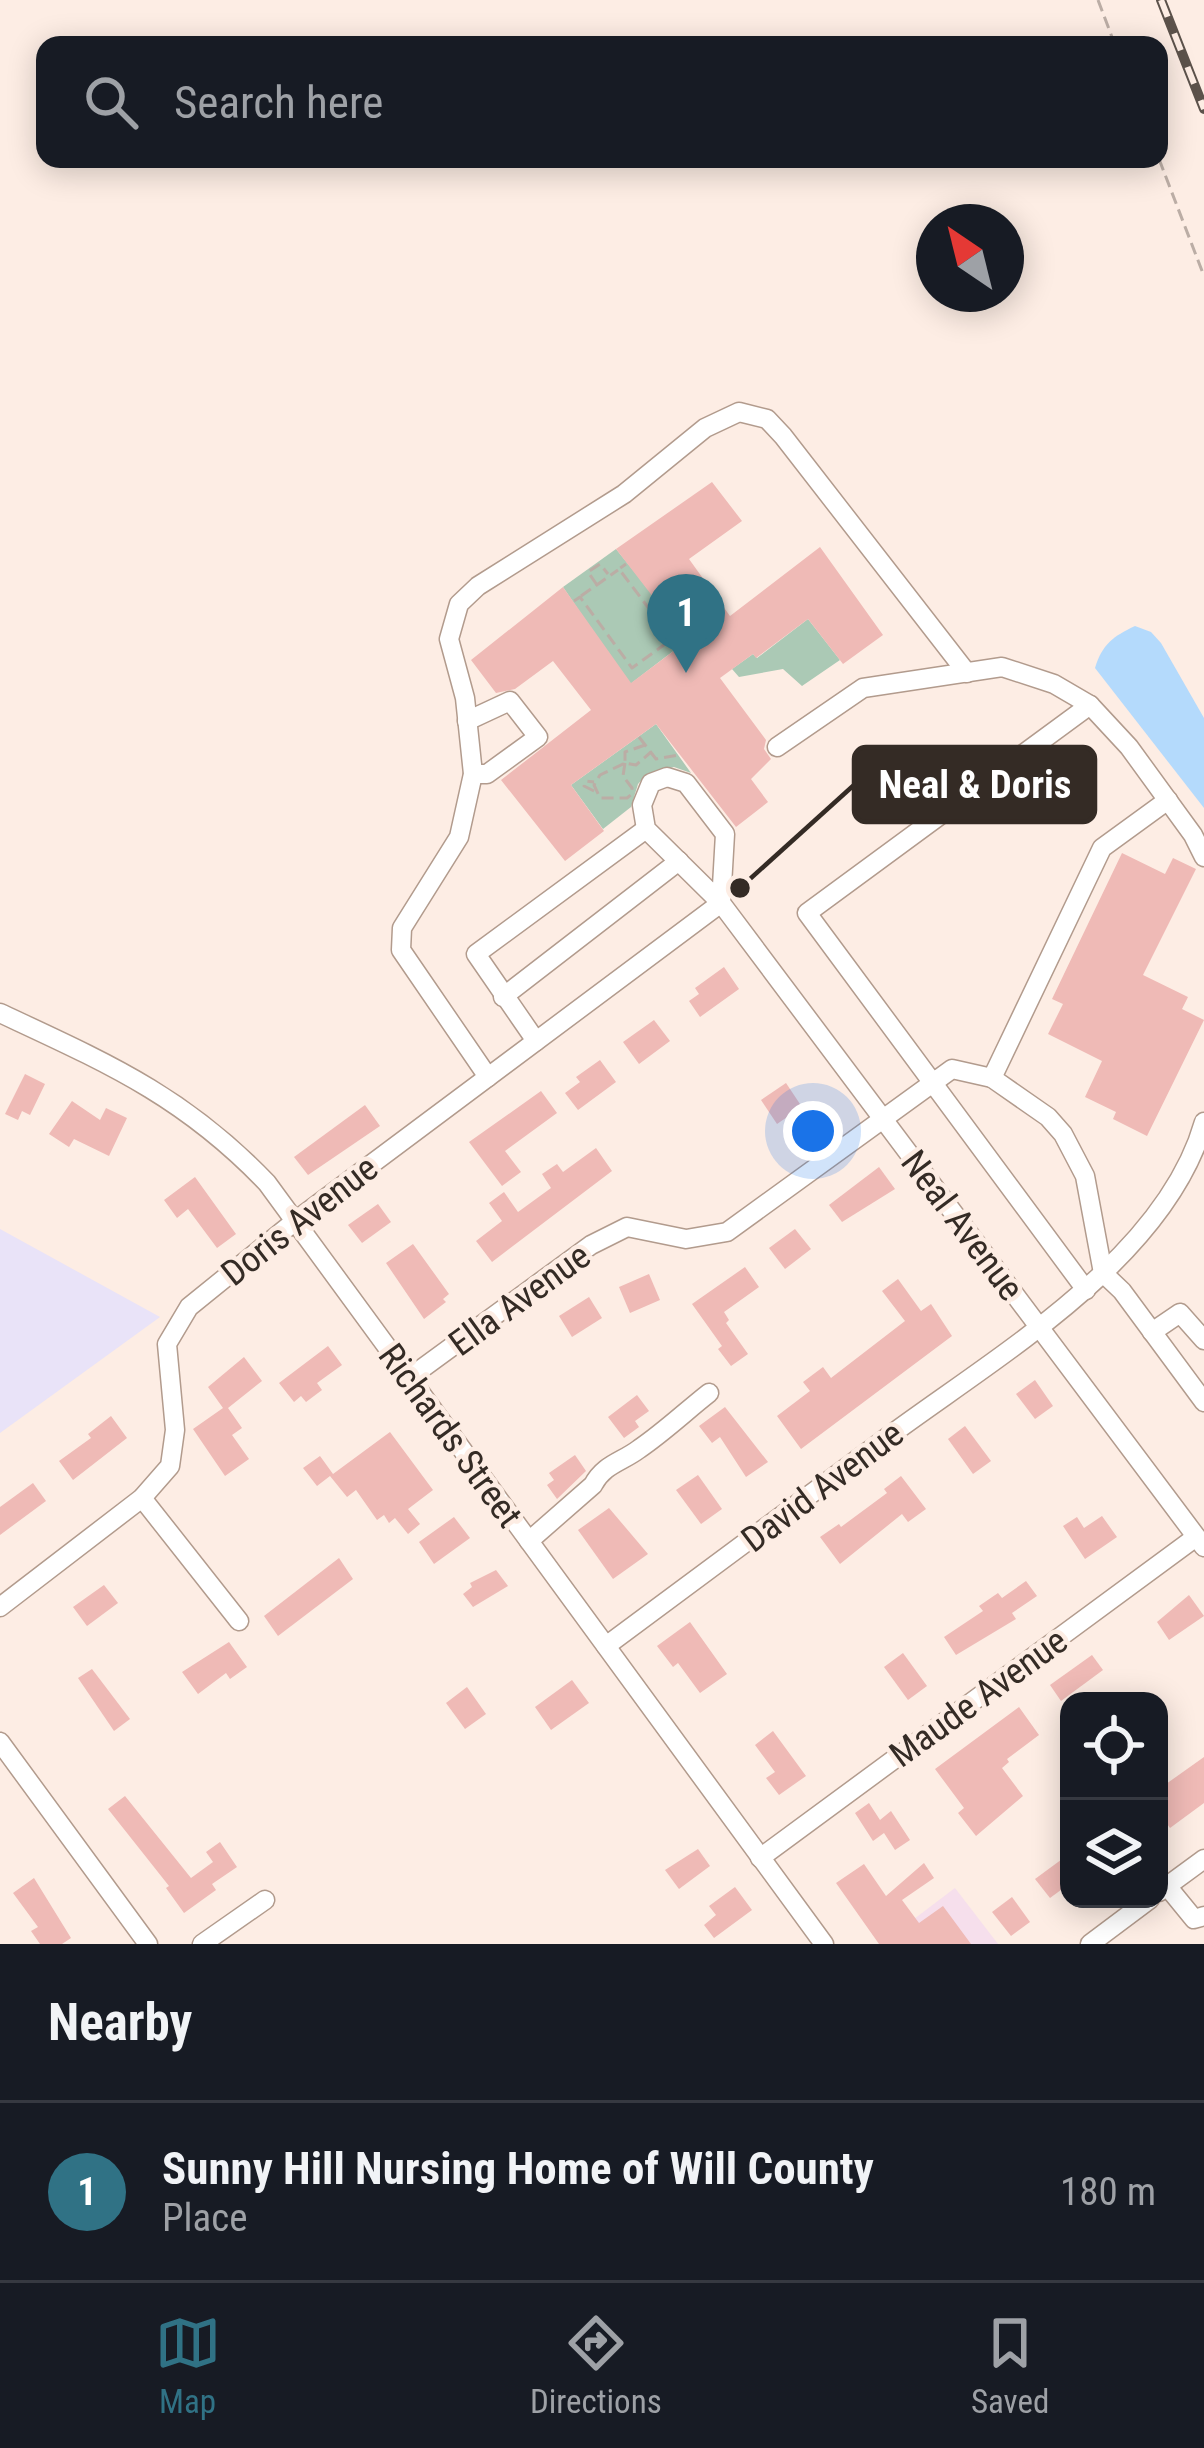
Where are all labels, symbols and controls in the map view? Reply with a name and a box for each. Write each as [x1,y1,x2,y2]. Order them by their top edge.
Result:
search box [36,36,1168,168]
icon: search [78,69,144,135]
text: Search here [174,76,383,129]
north arrow [916,204,1024,312]
pin: 1 [647,574,725,673]
callout: Neal & Doris [854,747,1095,822]
text: Neal & Doris [878,762,1072,808]
your location [783,1101,843,1161]
street label: Neal Avenue [892,1142,1032,1309]
street label: Doris Avenue [213,1147,386,1295]
street label: Ella Avenue [441,1235,598,1365]
street label: Richards Street [370,1336,531,1535]
street label: David Avenue [734,1413,911,1561]
street label: Maude Avenue [882,1620,1075,1776]
map controls [1060,1692,1168,1908]
button: locate [1060,1692,1168,1800]
button: layers [1060,1800,1168,1908]
text: Nearby [48,1993,192,2052]
text: Sunny Hill Nursing Home of Will County [162,2142,874,2195]
text: 1 [77,2169,97,2215]
text: 180 m [1060,2169,1156,2215]
text: Place [162,2195,248,2241]
tab: Map [155,2310,221,2421]
tab: Directions [530,2310,662,2421]
tab: Saved [971,2310,1049,2421]

